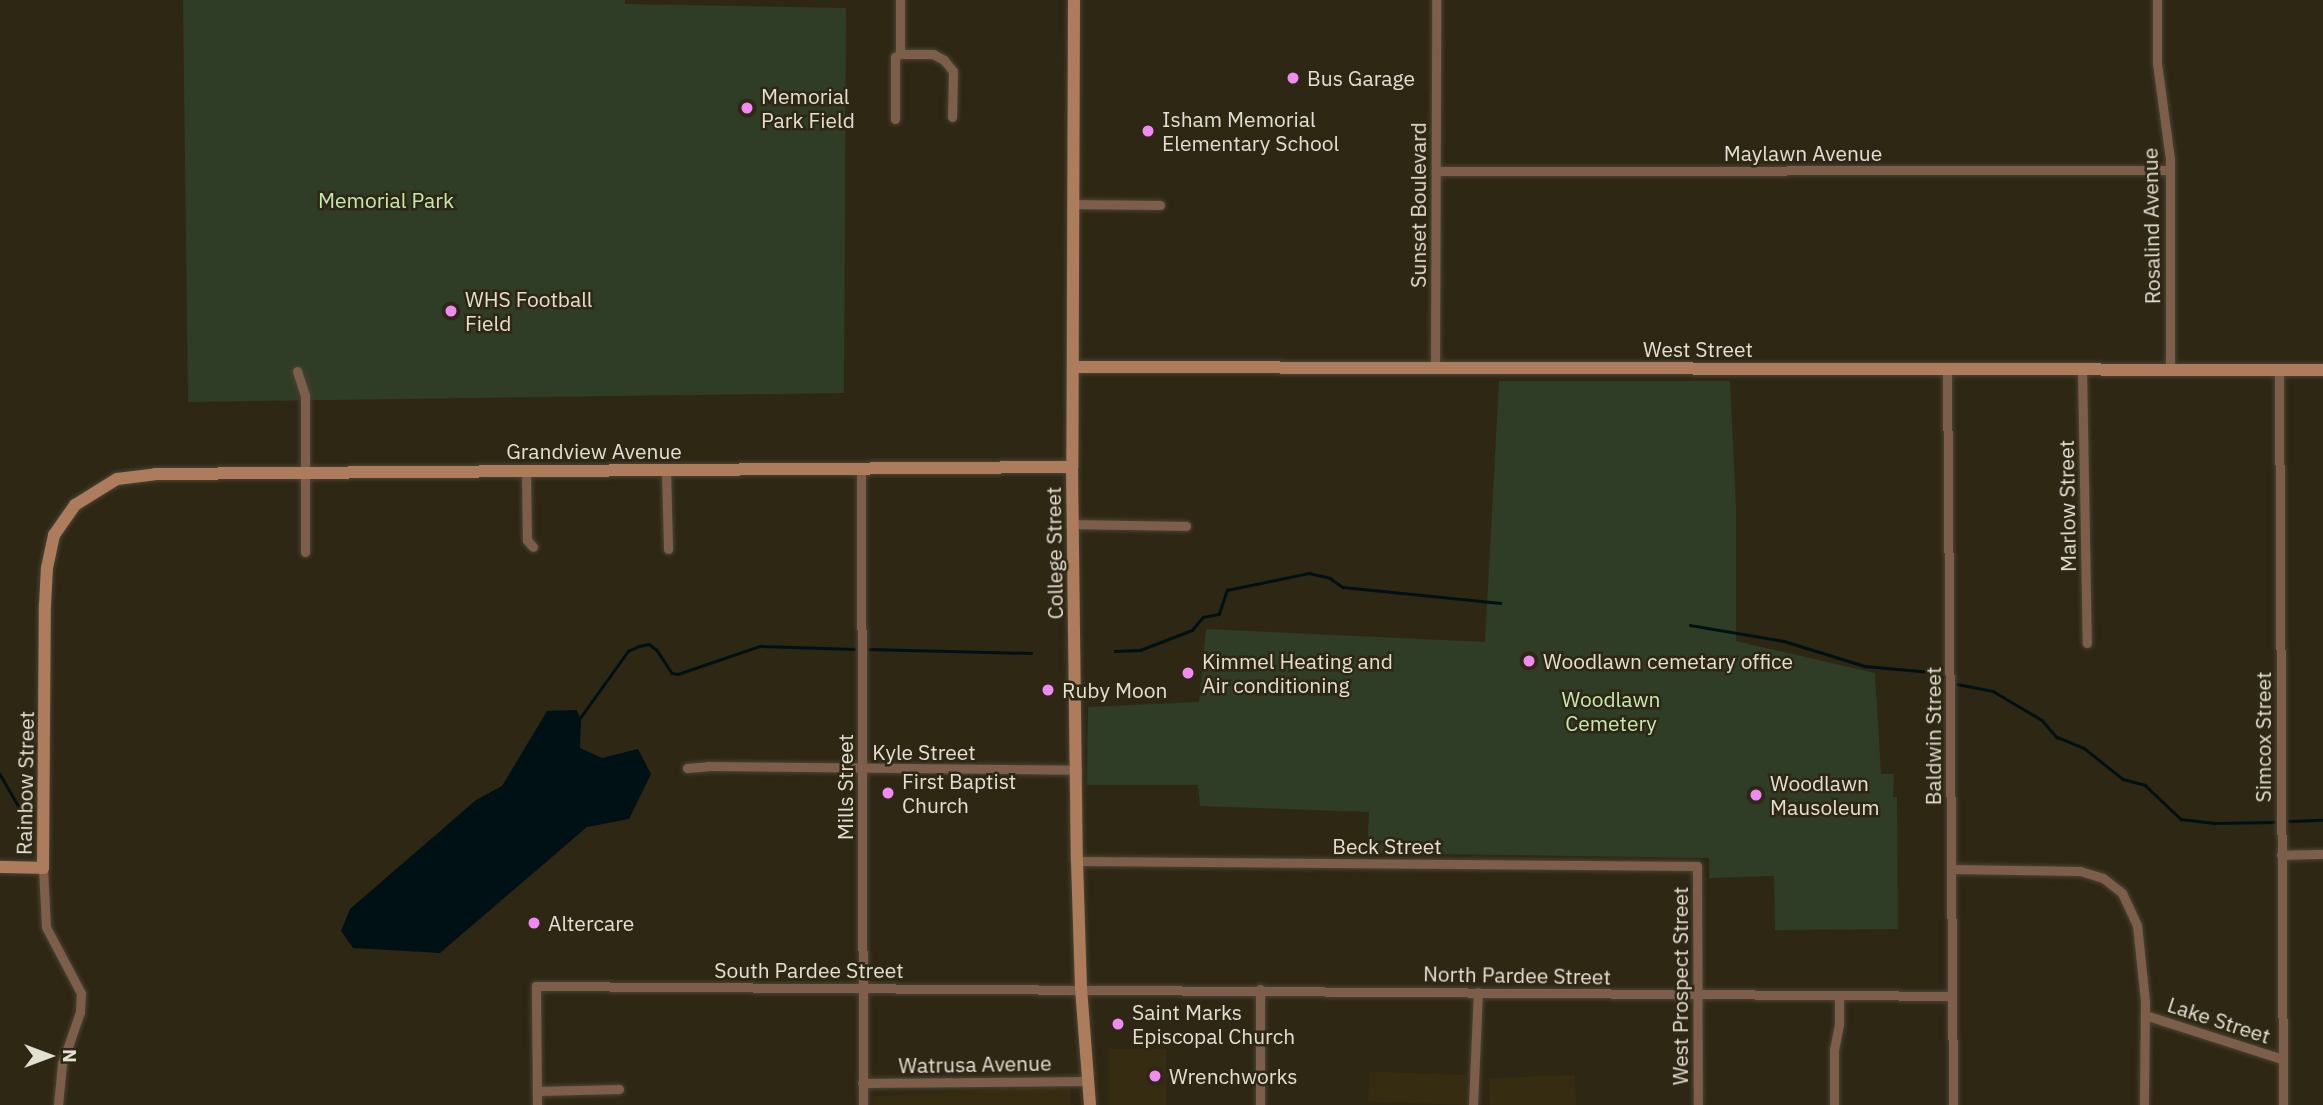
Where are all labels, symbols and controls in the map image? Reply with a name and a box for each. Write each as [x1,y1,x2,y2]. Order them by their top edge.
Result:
place label: Bus Garage [1307,65,1415,91]
marker: Bus Garage [1285,70,1301,86]
place label: Memorial Park Field [761,83,855,133]
marker: Memorial Park Field [739,100,755,116]
place label: Isham Memorial Elementary School [1162,106,1339,156]
street label: Sunset Boulevard [1405,122,1431,288]
marker: Isham Memorial Elementary School [1140,123,1156,139]
street label: Maylawn Avenue [1724,140,1882,166]
street label: Rosalind Avenue [2137,148,2165,304]
park label: Memorial Park [318,187,454,213]
place label: WHS Football Field [465,286,593,336]
marker: WHS Football Field [443,303,459,319]
street label: West Street [1643,336,1753,362]
street label: Grandview Avenue [506,438,682,464]
street label: Marlow Street [2053,440,2081,572]
street label: College Street [1040,486,1068,620]
place label: Kimmel Heating and Air conditioning [1202,648,1393,698]
place label: Woodlawn cemetary office [1543,648,1793,674]
marker: Woodlawn cemetary office [1521,653,1537,669]
marker: Kimmel Heating and Air conditioning [1180,665,1196,681]
street label: Baldwin Street [1920,667,1946,805]
street label: Simcox Street [2250,672,2276,802]
place label: Ruby Moon [1062,677,1167,703]
marker: Ruby Moon [1040,682,1056,698]
park label: Woodlawn Cemetery [1561,686,1661,736]
street label: Rainbow Street [11,711,39,855]
street label: Mills Street [832,734,858,840]
street label: Kyle Street [872,739,976,765]
place label: First Baptist Church [902,768,1016,818]
place label: Woodlawn Mausoleum [1770,770,1880,820]
marker: First Baptist Church [880,785,896,801]
marker: Woodlawn Mausoleum [1748,787,1764,803]
street label: Beck Street [1332,833,1442,859]
street label: West Prospect Street [1667,887,1693,1085]
place label: Altercare [548,910,634,936]
marker: Altercare [526,915,542,931]
street label: South Pardee Street [714,957,904,983]
street label: North Pardee Street [1423,961,1611,989]
street label: Lake Street [2164,992,2274,1048]
place label: Saint Marks Episcopal Church [1132,999,1295,1049]
marker: Saint Marks Episcopal Church [1110,1016,1126,1032]
north arrow [14,1021,84,1091]
text: N [58,1049,82,1063]
street label: Watrusa Avenue [898,1050,1052,1078]
place label: Wrenchworks [1169,1063,1298,1089]
marker: Wrenchworks [1147,1068,1163,1084]

